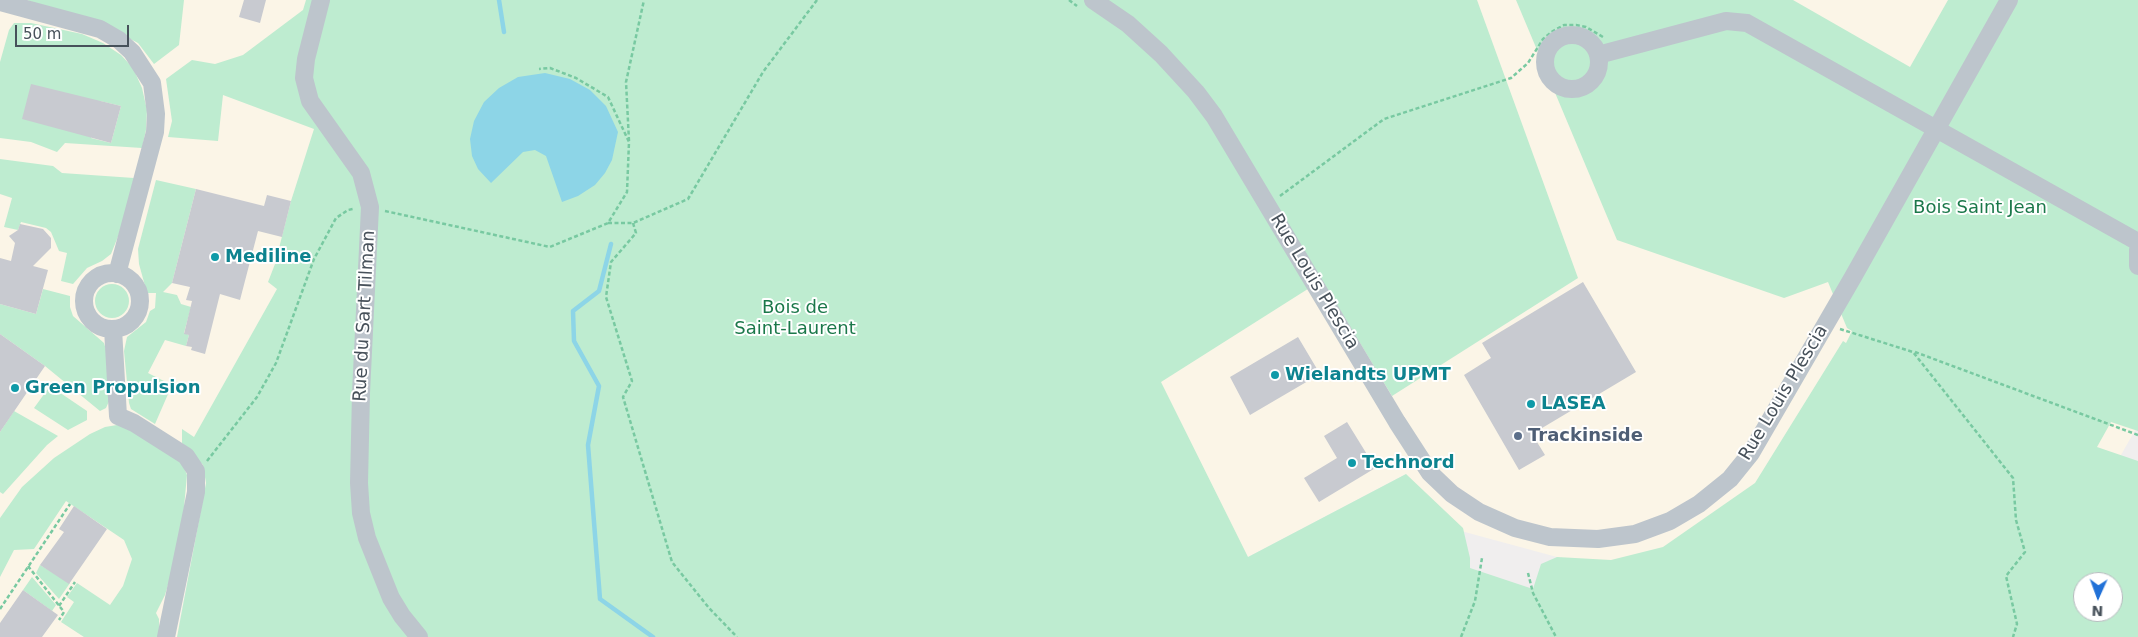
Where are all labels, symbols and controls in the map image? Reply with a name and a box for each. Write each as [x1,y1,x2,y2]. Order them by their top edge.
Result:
scale bar [18,15,131,47]
text: 50 m [23,25,61,43]
park label: Bois Saint Jean [1913,197,2047,219]
street label: Rue Louis Plescia [1265,210,1363,354]
street label: Rue du Sart Tilman [350,230,380,402]
place label: Mediline [225,246,312,268]
marker: Mediline [209,251,221,263]
park label: Bois de Saint-Laurent [734,297,856,340]
street label: Rue Louis Plescia [1735,321,1833,465]
place label: Wielandts UPMT [1285,364,1451,386]
marker: Wielandts UPMT [1269,369,1281,381]
place label: Green Propulsion [25,377,201,399]
marker: Green Propulsion [9,382,21,394]
place label: LASEA [1541,393,1606,415]
marker: LASEA [1525,398,1537,410]
place label: Trackinside [1528,425,1643,447]
marker: Trackinside [1512,430,1524,442]
place label: Technord [1362,452,1455,474]
marker: Technord [1346,457,1358,469]
north arrow [2073,572,2123,622]
text: N [2091,603,2104,619]

